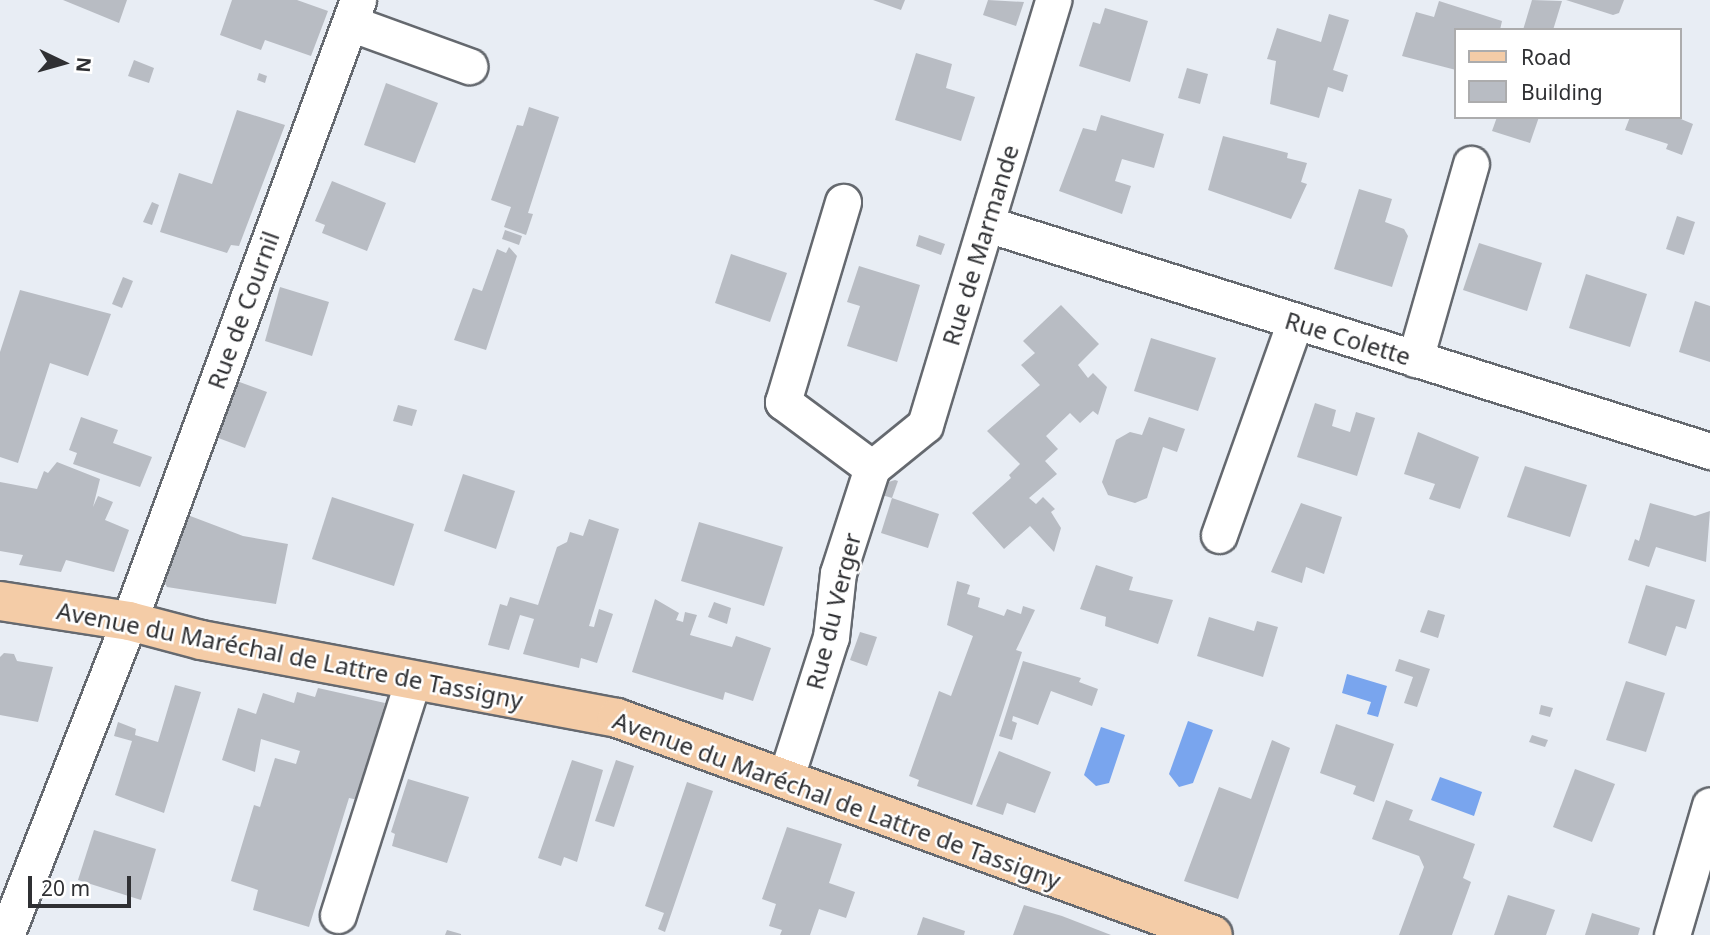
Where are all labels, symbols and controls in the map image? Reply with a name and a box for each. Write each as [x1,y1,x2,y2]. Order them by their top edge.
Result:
north arrow [28,28,98,98]
legend [1454,28,1682,119]
text: Road [1521,43,1571,71]
text: N [70,56,98,74]
text: Building [1521,78,1603,106]
street label: Rue de Marmande [936,141,1024,349]
street label: Rue de Cournil [201,227,285,393]
street label: Rue Colette [1282,305,1414,371]
street label: Rue du Verger [800,530,866,692]
street label: Avenue du Maréchal de Lattre de Tassigny [54,596,526,714]
street label: Avenue du Maréchal de Lattre de Tassigny [609,705,1065,895]
scale bar [32,862,135,906]
text: 20 m [41,874,90,902]

